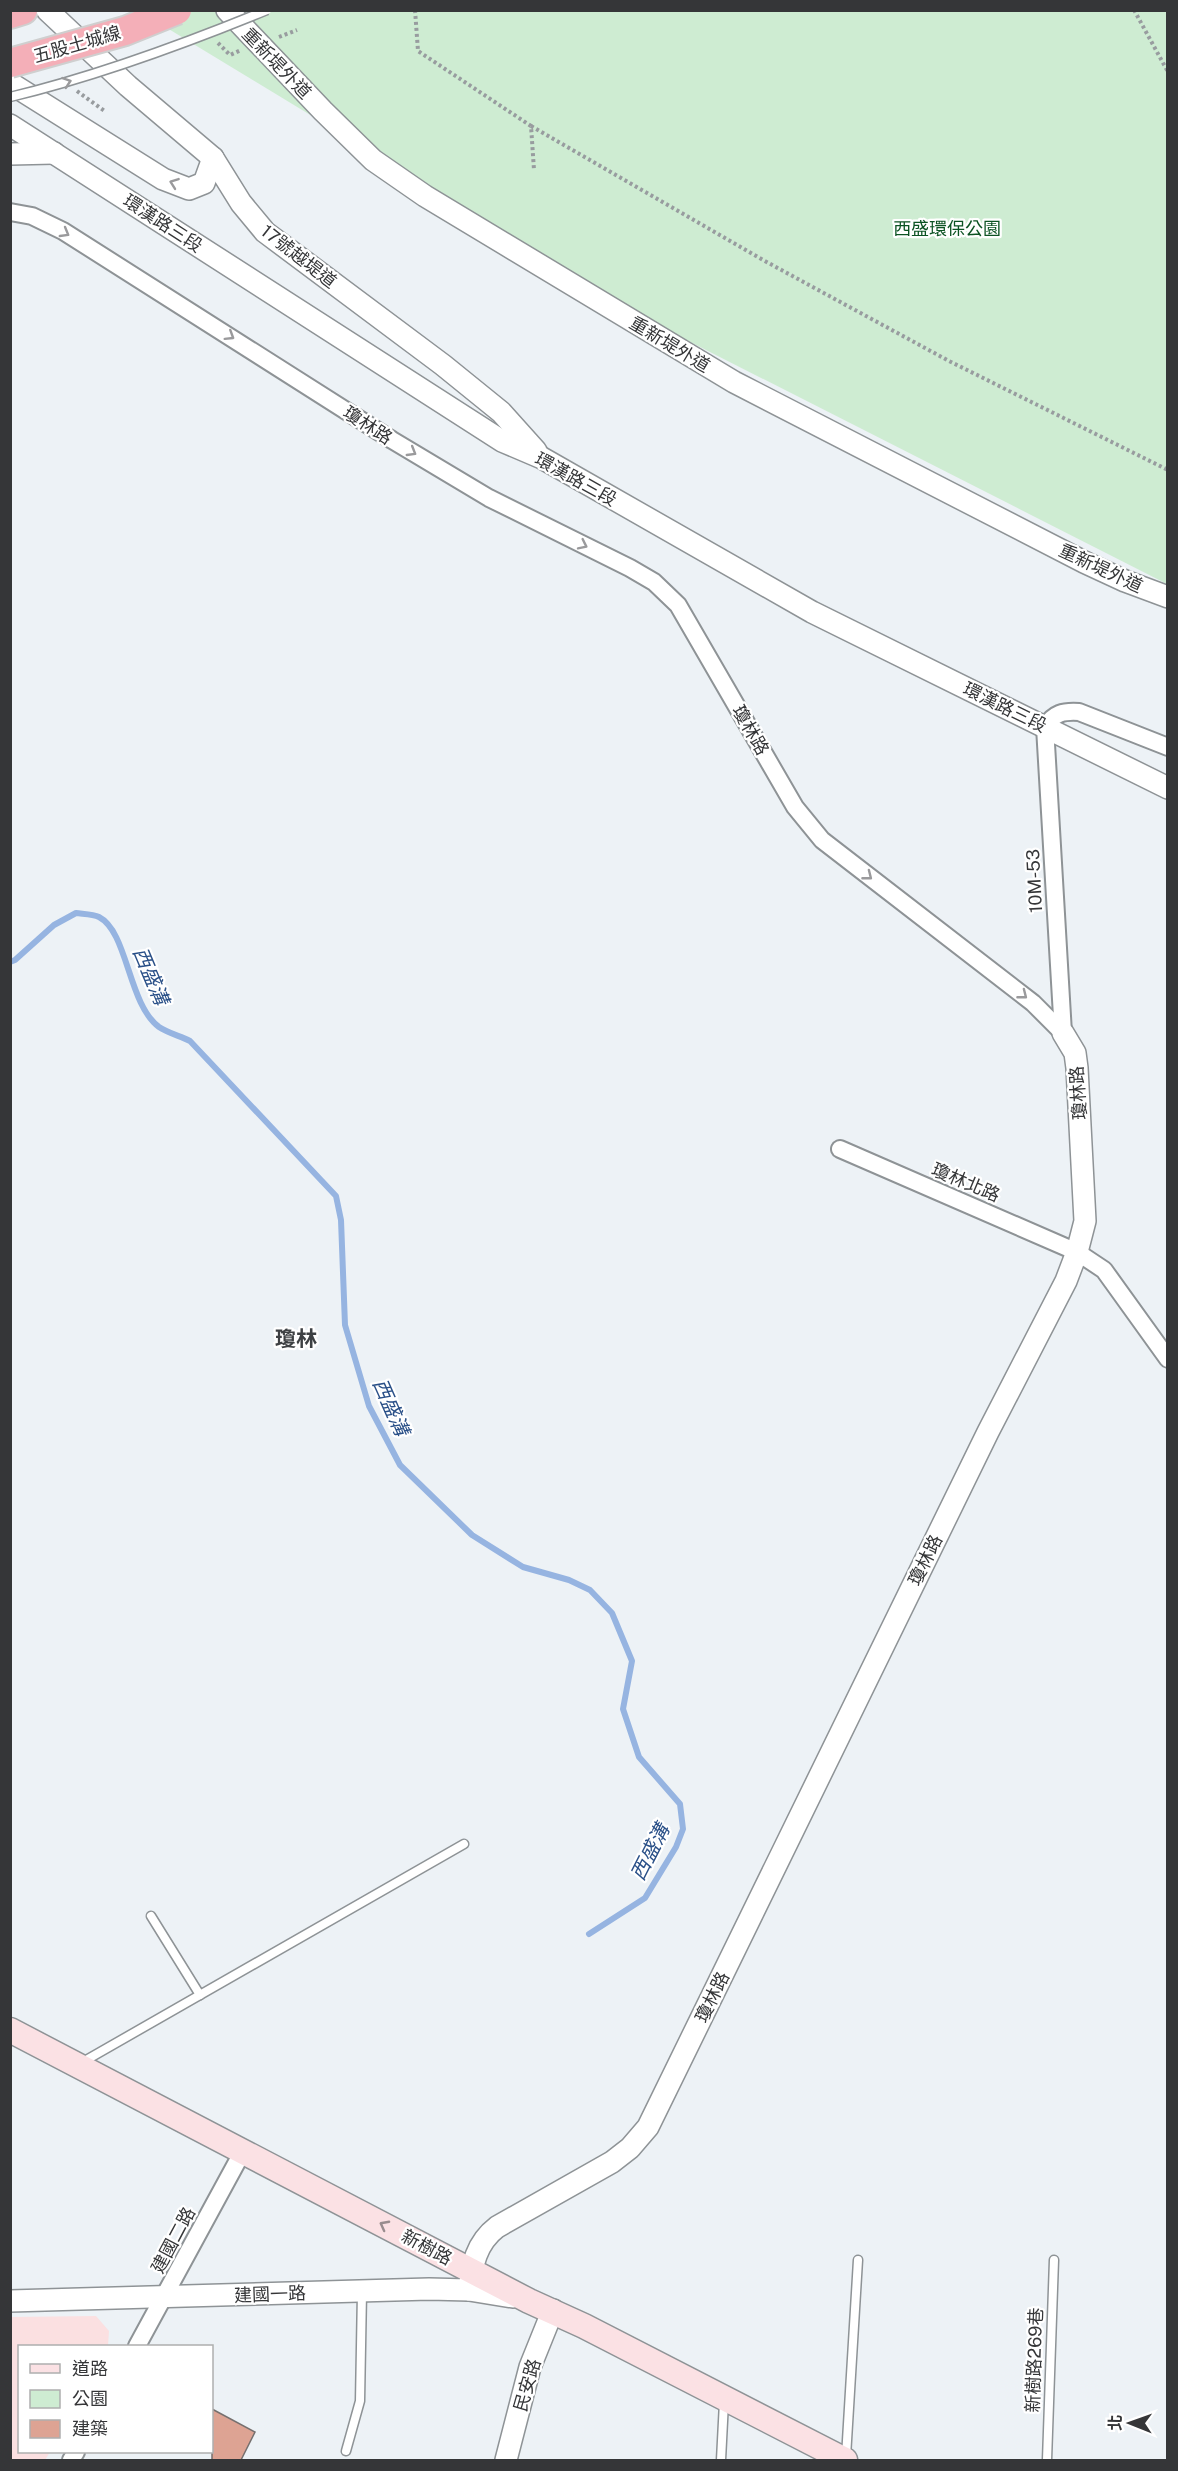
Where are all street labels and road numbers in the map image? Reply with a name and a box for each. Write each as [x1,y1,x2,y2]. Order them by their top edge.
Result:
street label: 五股土城線 [31,22,123,66]
street label: 重新堤外道 [238,23,316,103]
street label: 環漢路三段 [120,190,206,256]
street label: 17號越堤道 [257,220,341,292]
street label: 重新堤外道 [626,312,714,376]
street label: 瓊林路 [340,401,396,449]
street label: 環漢路三段 [532,448,620,510]
street label: 重新堤外道 [1056,539,1146,597]
street label: 環漢路三段 [960,678,1050,736]
street label: 瓊林路 [728,701,774,759]
street label: 10M-53 [1022,849,1046,913]
street label: 瓊林路 [1066,1065,1090,1121]
street label: 瓊林北路 [929,1158,1003,1206]
street label: 瓊林路 [904,1531,946,1589]
street label: 瓊林路 [691,1968,733,2026]
street label: 建國二路 [147,2203,199,2277]
street label: 新樹路 [398,2225,456,2269]
street label: 建國一路 [234,2282,306,2306]
street label: 新樹路269巷 [1022,2307,1046,2413]
street label: 民安路 [509,2356,545,2414]

